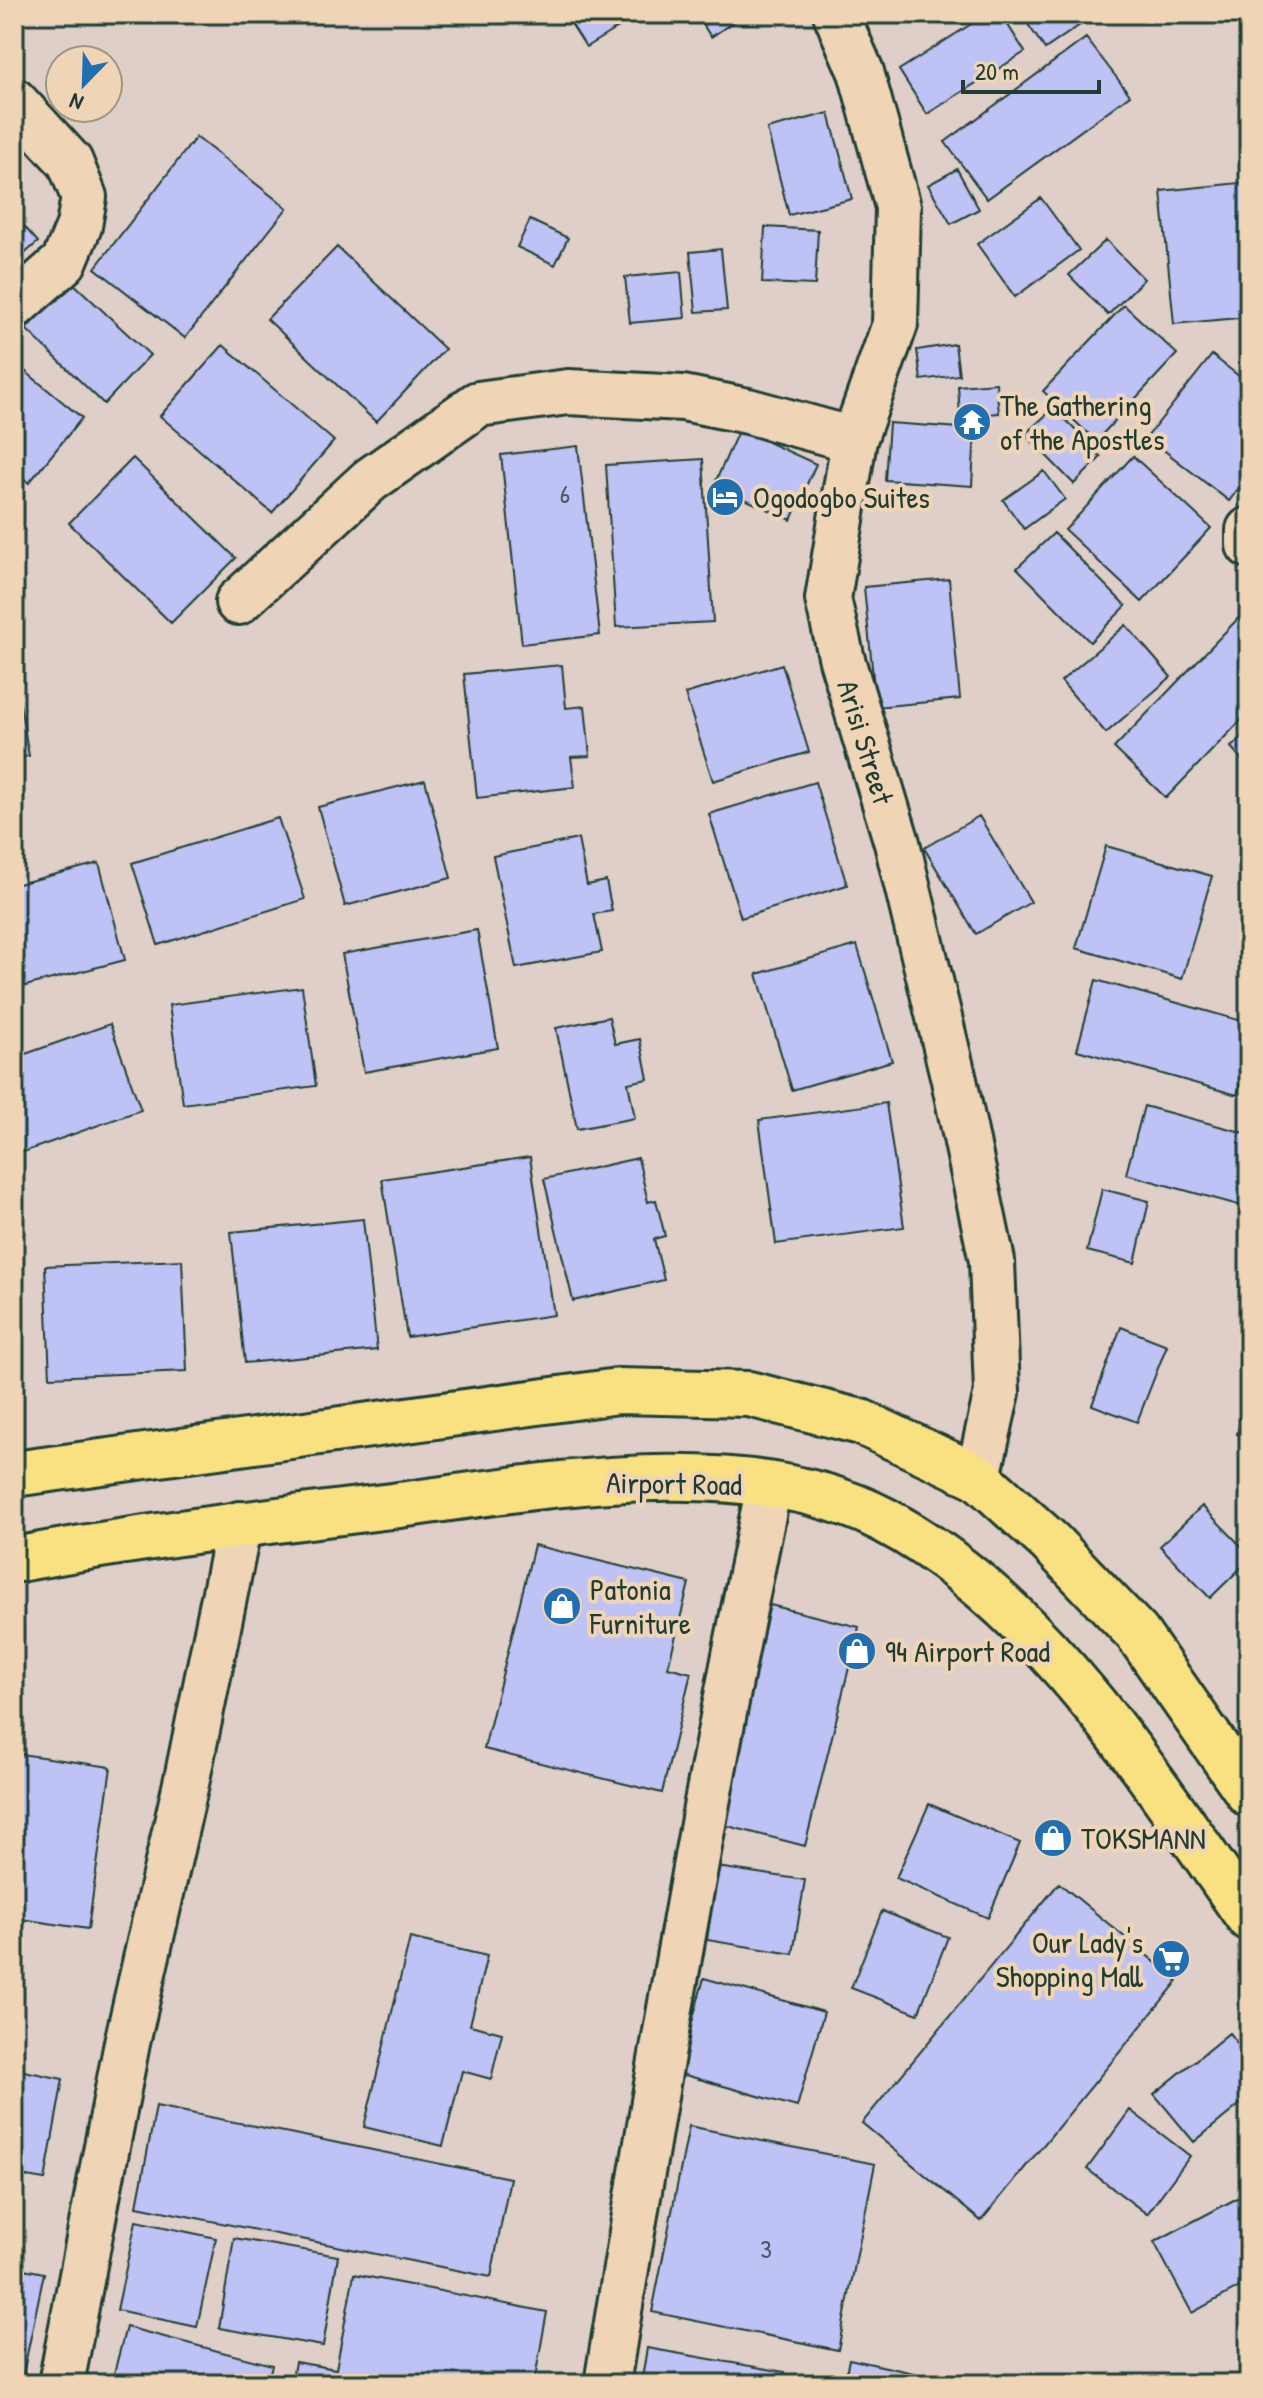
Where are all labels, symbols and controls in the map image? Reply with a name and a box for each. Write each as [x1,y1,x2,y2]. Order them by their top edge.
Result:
north arrow [44,44,124,124]
scale bar [963,44,1099,94]
text: 20 m [975,55,1019,87]
text: N [65,86,87,119]
place label: The Gathering of the Apostles [1000,385,1164,459]
temple icon: The Gathering of the Apostles [951,401,993,443]
house number: 6 [560,476,570,511]
hotel icon: Ogodogbo Suites [704,476,746,518]
place label: Ogodogbo Suites [753,477,930,517]
street label: Arisi Street [828,675,904,810]
street label: Airport Road [606,1462,743,1504]
place label: Patonia Furniture [589,1569,691,1643]
shop icon: Patonia Furniture [541,1585,583,1627]
shop icon: 94 Airport Road [836,1630,878,1672]
place label: 94 Airport Road [885,1631,1050,1671]
shop icon: TOKSMANN [1032,1817,1074,1859]
place label: TOKSMANN [1081,1818,1206,1858]
place label: Our Lady's Shopping Mall [996,1922,1144,1996]
supermarket icon: Our Lady's Shopping Mall [1150,1938,1192,1980]
house number: 3 [760,2231,772,2266]

